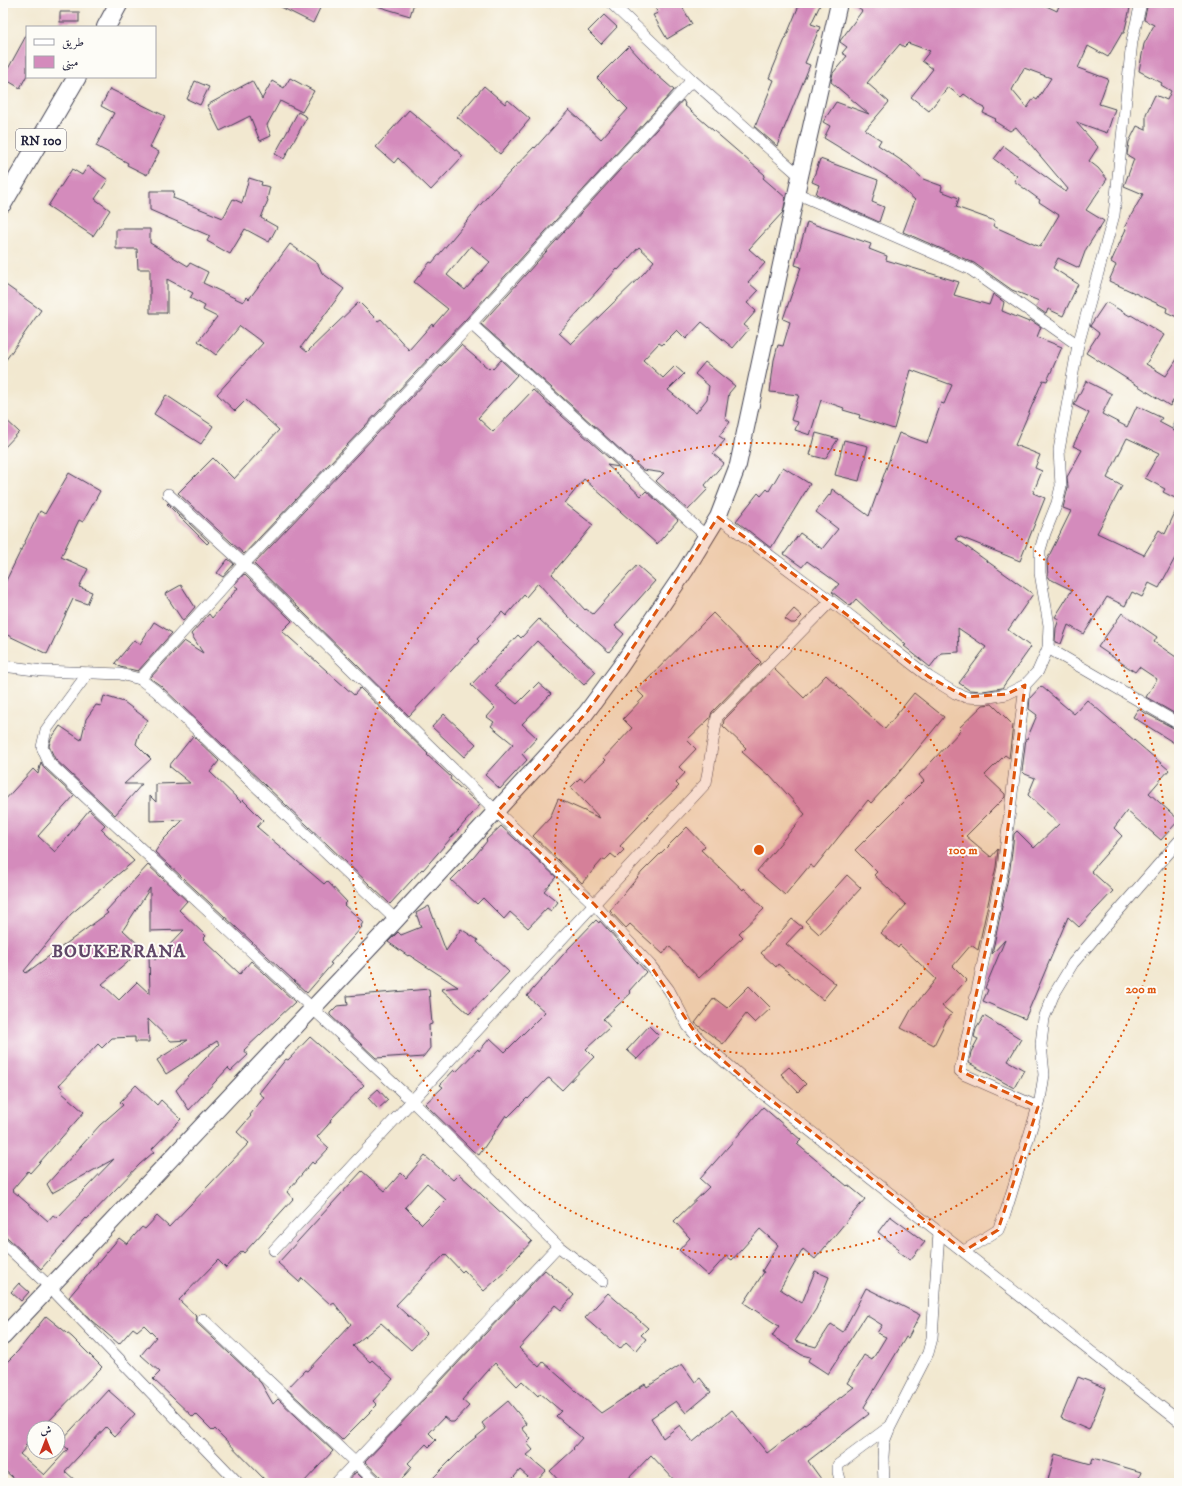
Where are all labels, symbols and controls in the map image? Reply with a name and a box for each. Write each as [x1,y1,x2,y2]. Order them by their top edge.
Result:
legend [26,26,156,78]
text: طريق [62,35,84,50]
text: مبنى [62,55,78,71]
road number: RN 100 [16,129,66,151]
centre of rings [752,843,766,857]
text: 100 m [949,843,977,858]
district label: BOUKERRANA [52,941,186,963]
text: 200 m [1126,982,1156,997]
north arrow [26,1420,66,1460]
text: ش [41,1424,52,1438]

